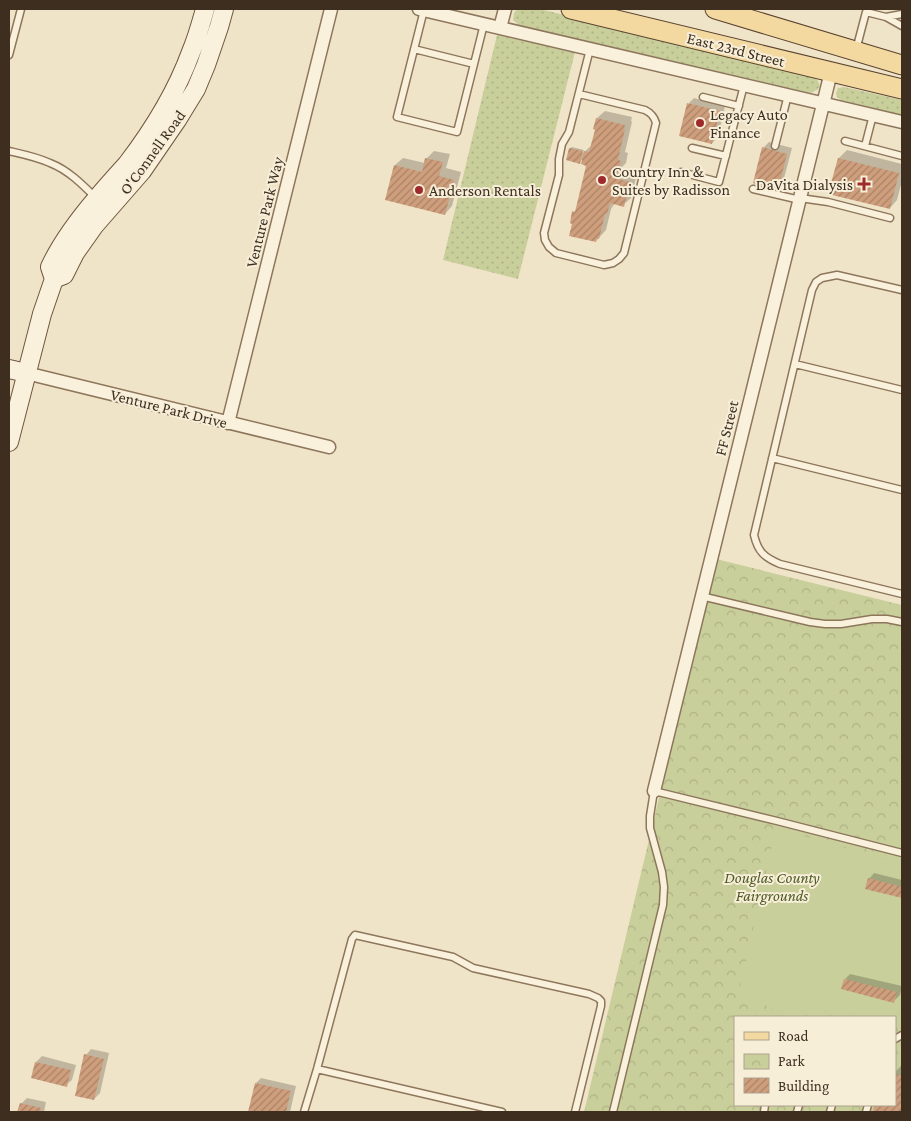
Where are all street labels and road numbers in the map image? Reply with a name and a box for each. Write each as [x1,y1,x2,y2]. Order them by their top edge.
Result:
street label: East 23rd Street [685,29,787,70]
street label: O'Connell Road [116,106,189,198]
street label: Venture Park Way [243,154,288,269]
street label: Venture Park Drive [109,386,229,431]
street label: FF Street [711,398,742,457]

